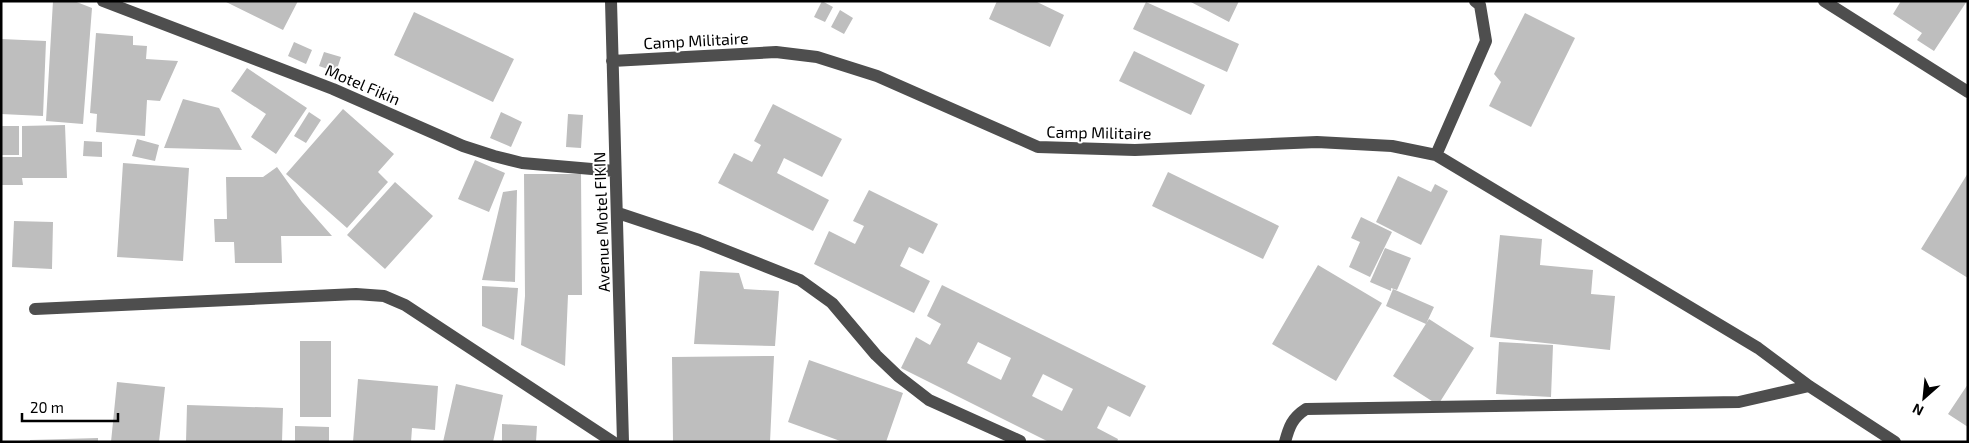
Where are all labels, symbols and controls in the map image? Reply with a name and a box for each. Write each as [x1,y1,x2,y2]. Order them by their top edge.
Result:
street label: Camp Militaire [643,28,749,52]
street label: Motel Fikin [323,60,403,108]
street label: Camp Militaire [1046,122,1152,142]
street label: Avenue Motel FIKIN [589,151,613,293]
north arrow [1899,373,1949,423]
scale bar [22,390,119,422]
text: 20 m [30,398,64,416]
text: N [1910,400,1926,420]

